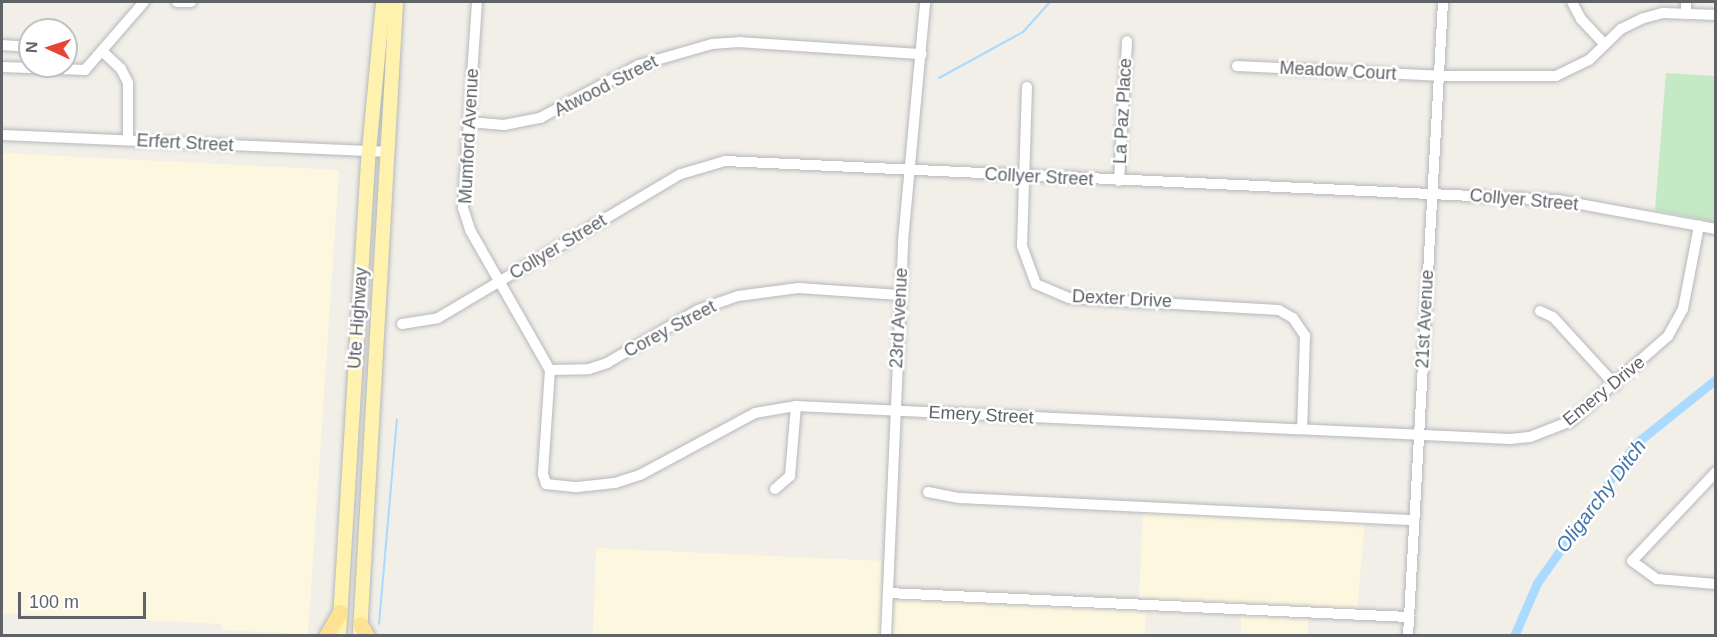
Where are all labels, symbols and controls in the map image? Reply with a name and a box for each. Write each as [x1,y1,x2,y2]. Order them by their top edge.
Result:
north arrow [18,18,78,78]
text: N [23,41,40,53]
street label: Atwood Street [551,51,661,121]
street label: La Paz Place [1109,57,1137,165]
street label: Meadow Court [1279,57,1397,85]
street label: Mumford Avenue [455,67,483,205]
street label: Erfert Street [136,130,234,156]
street label: Collyer Street [984,163,1094,191]
street label: Collyer Street [1469,184,1579,216]
street label: Collyer Street [506,210,610,284]
street label: Ute Highway [344,266,372,370]
street label: 23rd Avenue [886,267,912,369]
street label: 21st Avenue [1412,269,1438,369]
street label: Dexter Drive [1071,286,1173,312]
street label: Corey Street [620,296,720,362]
street label: Emery Drive [1559,351,1649,431]
street label: Emery Street [928,401,1034,429]
water label: Oligarchy Ditch [1551,435,1651,557]
scale bar [21,580,148,618]
text: 100 m [29,592,79,612]

